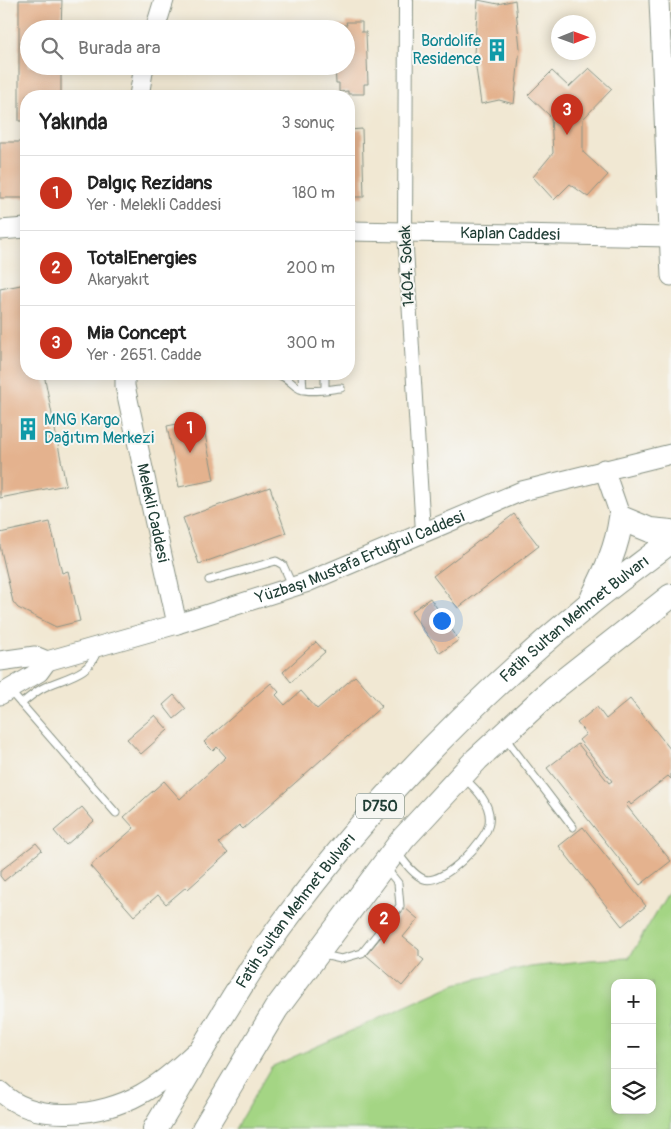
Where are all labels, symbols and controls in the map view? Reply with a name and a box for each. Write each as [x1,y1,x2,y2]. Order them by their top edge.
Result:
north arrow [551,15,596,60]
search box [20,20,355,75]
place label: Bordolife Residence [412,31,481,69]
icon: search [38,34,66,62]
text: Burada ara [78,36,161,60]
building icon: Bordolife Residence [484,37,510,63]
pin: 3 [551,94,583,135]
text: Yakında [40,109,107,136]
text: 3 sonuç [282,113,335,133]
text: Dalgıç Rezidans [87,171,212,195]
text: 1 [53,183,59,203]
text: 180 m [292,183,335,203]
text: Yer · Melekli Caddesi [87,195,221,215]
street label: Kaplan Caddesi [460,223,560,245]
street label: 1404. Sokak [395,224,419,307]
text: TotalEnergies [87,246,196,270]
text: 2 [52,258,60,278]
text: 200 m [287,258,335,278]
text: Akaryakıt [87,270,149,290]
text: Mia Concept [87,321,186,345]
text: 3 [52,333,60,353]
text: 300 m [287,333,335,353]
text: Yer · 2651. Cadde [87,345,201,365]
place label: MNG Kargo Dağıtım Merkezi [44,410,155,448]
pin: 1 [174,412,206,453]
building icon: MNG Kargo Dağıtım Merkezi [15,416,41,442]
street label: Melekli Caddesi [132,462,173,565]
street label: Yüzbaşı Mustafa Ertuğrul Caddesi [252,506,468,608]
street label: Fatih Sultan Mehmet Bulvarı [496,551,653,687]
your location [429,608,455,634]
road number: D750 [356,794,404,818]
street label: Fatih Sultan Mehmet Bulvarı [232,829,360,992]
pin: 2 [368,903,400,944]
map controls [611,979,656,1114]
button: + [611,979,656,1024]
button: − [611,1024,656,1069]
button: layers [611,1069,656,1114]

